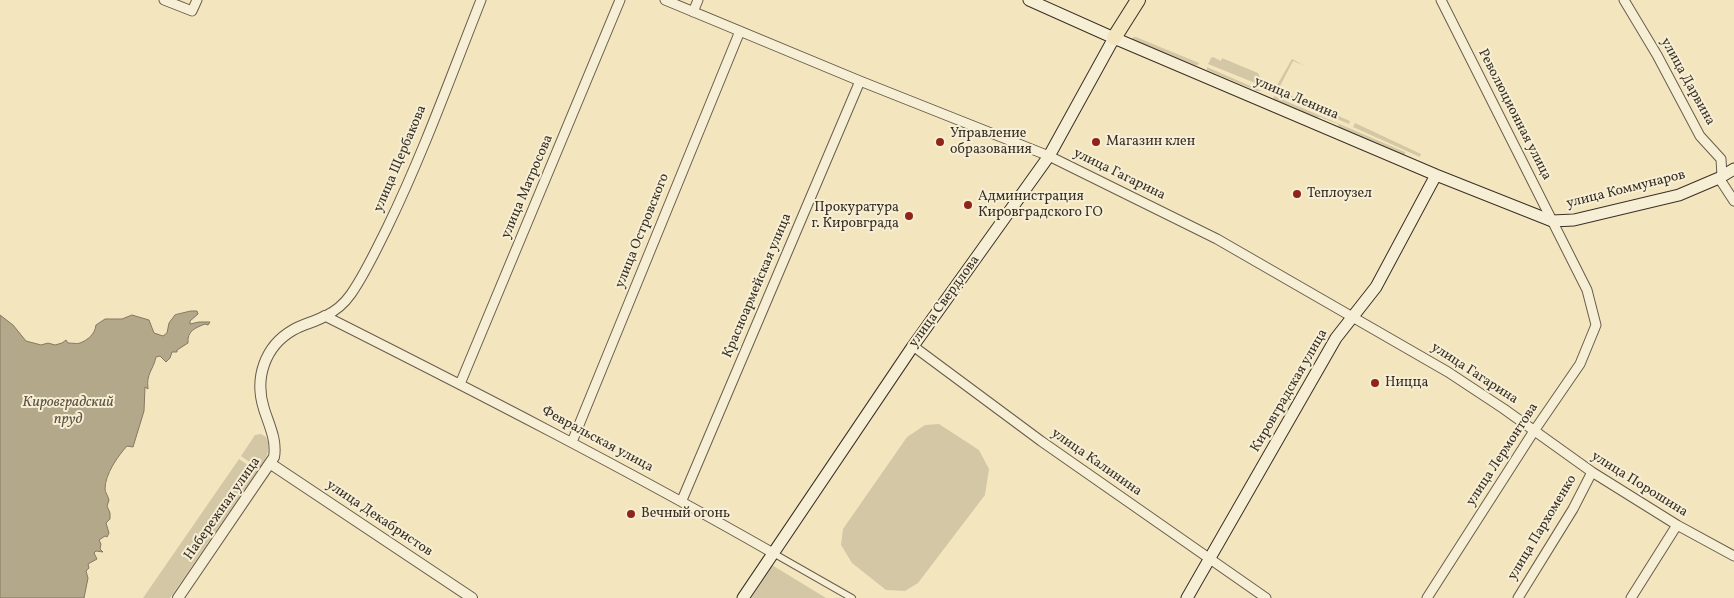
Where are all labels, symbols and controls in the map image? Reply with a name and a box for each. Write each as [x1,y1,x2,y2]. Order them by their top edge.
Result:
street label: улица Дарвина [1656,35,1718,129]
street label: Революционная улица [1474,47,1554,183]
street label: улица Ленина [1251,74,1341,124]
street label: улица Щербакова [371,103,431,215]
place label: Управление образования [950,126,1032,158]
street label: улица Матросова [499,132,557,242]
place label: Магазин клен [1106,134,1195,150]
marker: Управление образования [934,136,946,148]
marker: Магазин клен [1090,136,1102,148]
street label: улица Гагарина [1070,145,1168,205]
street label: улица Коммунаров [1565,167,1687,213]
street label: улица Островского [612,171,674,291]
place label: Теплоузел [1307,186,1372,202]
marker: Теплоузел [1291,188,1303,200]
place label: Администрация Кировградского ГО [978,189,1103,222]
marker: Администрация Кировградского ГО [962,199,974,211]
place label: Прокуратура г. Кировграда [811,200,899,232]
marker: Прокуратура г. Кировграда [903,210,915,222]
street label: Красноармейская улица [720,211,796,361]
street label: улица Свердлова [906,253,984,351]
street label: Кировградская улица [1248,326,1332,456]
street label: улица Гагарина [1427,340,1521,408]
place label: Ницца [1385,375,1428,391]
marker: Ницца [1369,377,1381,389]
water label: Кировградский пруд [22,394,114,429]
street label: улица Лермонтова [1463,400,1543,510]
street label: Февральская улица [538,403,656,477]
street label: улица Калинина [1047,425,1145,501]
street label: улица Порошина [1588,449,1690,521]
street label: Набережная улица [181,454,265,564]
street label: улица Пархоменко [1505,472,1581,584]
street label: улица Декабристов [323,477,435,561]
place label: Вечный огонь [641,506,730,522]
marker: Вечный огонь [625,508,637,520]

